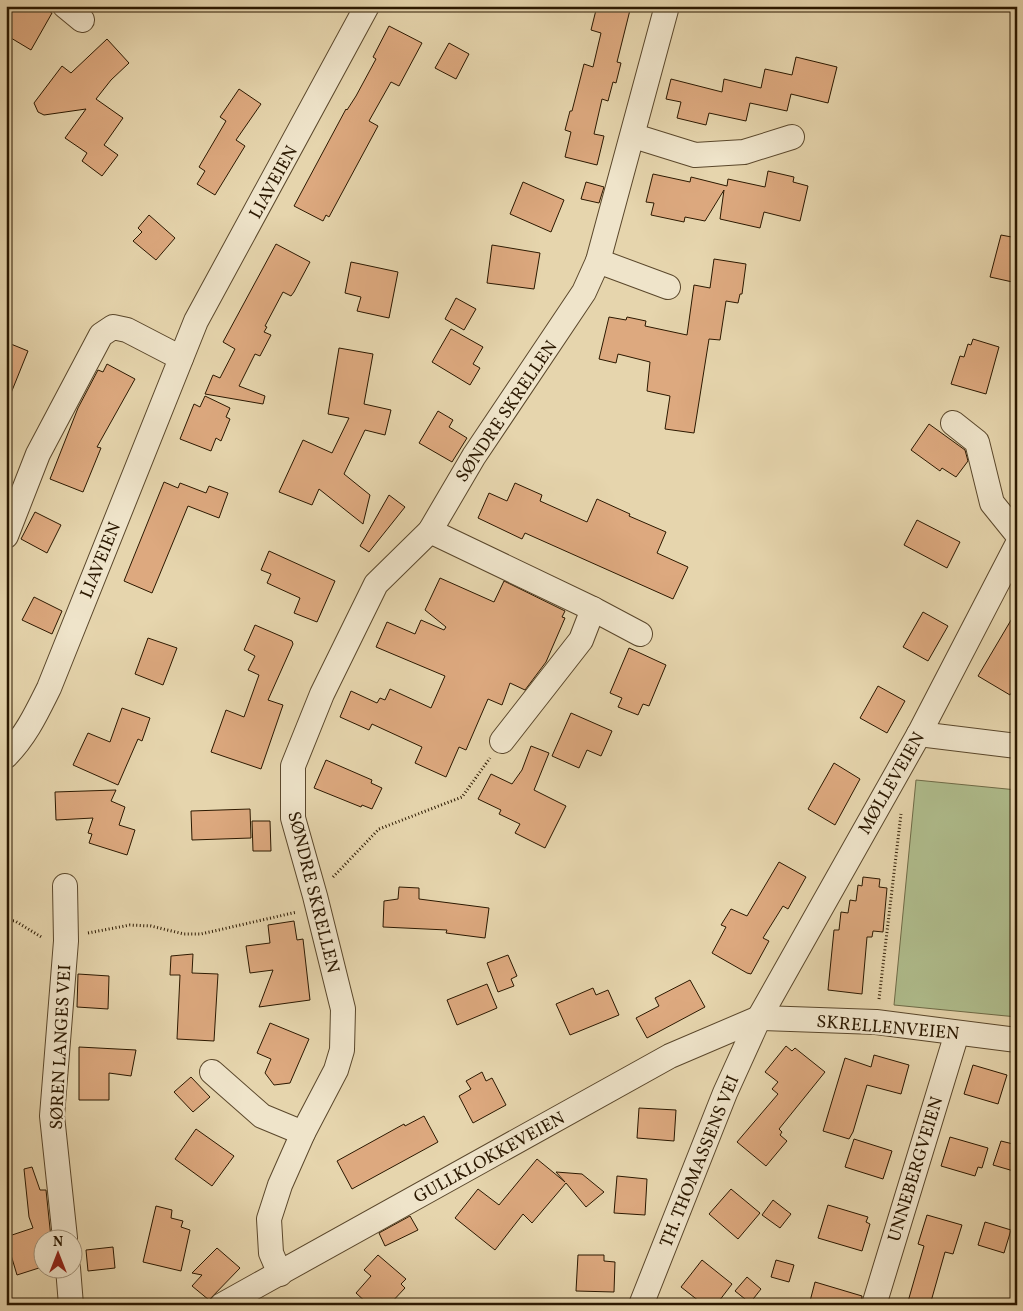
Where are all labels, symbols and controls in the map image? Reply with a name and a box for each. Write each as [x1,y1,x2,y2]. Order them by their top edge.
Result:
street label: LIAVEIEN [244,142,305,224]
street label: SØNDRE SKRELLEN [450,336,564,488]
street label: LIAVEIEN [75,519,128,602]
street label: MØLLEVEIEN [853,728,932,839]
street label: SØNDRE SKRELLEN [280,809,345,976]
street label: SØREN LANGES VEI [45,964,78,1131]
street label: SKRELLENVEIEN [815,1010,960,1047]
street label: TH. THOMASSENS VEI [654,1072,746,1251]
street label: UNNEBERGVEIEN [882,1094,950,1245]
street label: GULLKLOKKEVEIEN [410,1106,570,1210]
north arrow [32,1228,82,1278]
text: N [53,1233,63,1252]

